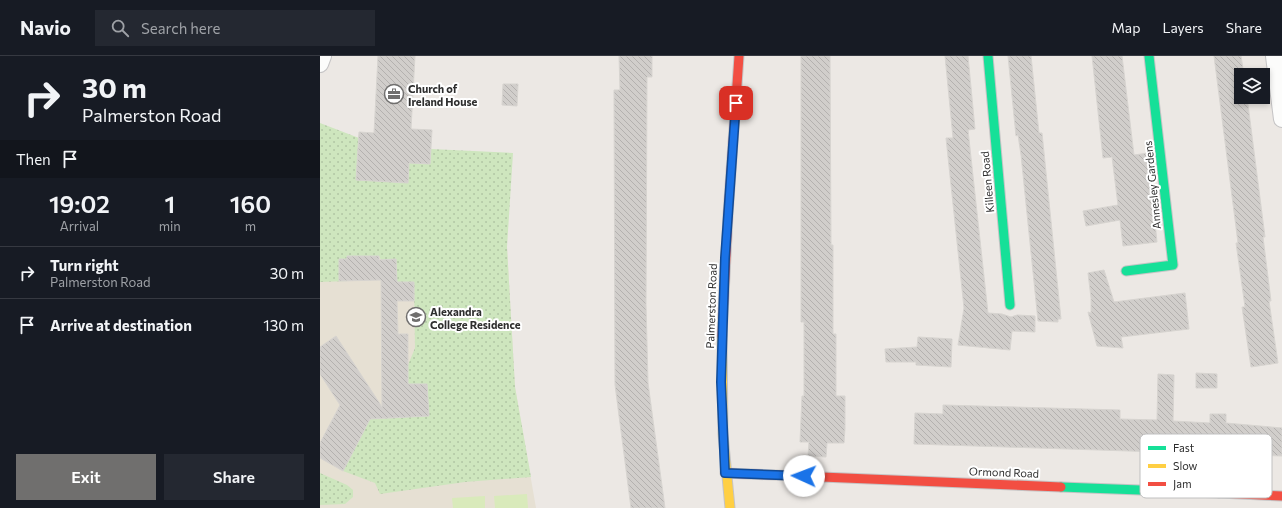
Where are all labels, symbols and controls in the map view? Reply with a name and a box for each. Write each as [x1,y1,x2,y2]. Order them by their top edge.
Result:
search box [95,10,375,46]
text: Navio [20,16,71,39]
icon: search [109,17,131,39]
text: Search here [141,19,220,37]
text: Map [1112,19,1140,36]
text: Layers [1162,19,1204,36]
text: Share [1226,19,1262,36]
map controls [1234,68,1270,104]
button: layers [1234,68,1270,104]
text: 30 m [82,70,147,104]
icon: right [16,72,68,124]
place label: Church of Ireland House [408,82,478,108]
office icon: Church of Ireland House [383,83,405,105]
pin [719,86,753,120]
icon: arrive [725,92,747,114]
text: Palmerston Road [82,104,221,126]
street label: Annesley Gardens [1141,140,1163,230]
icon: arrive [59,148,81,170]
text: Then [16,150,51,168]
street label: Killeen Road [978,151,996,213]
text: 19:02 [49,189,110,218]
text: 1 [164,189,175,218]
text: 160 [230,189,271,218]
text: Arrival [60,218,99,234]
text: min [159,218,181,234]
text: m [245,218,256,234]
text: Turn right [50,256,119,274]
icon: right [16,262,38,284]
street label: Palmerston Road [703,263,719,349]
text: 30 m [270,264,304,282]
text: Palmerston Road [50,274,151,290]
place label: Alexandra College Residence [430,305,521,331]
school or university icon: Alexandra College Residence [405,306,427,328]
icon: arrive [16,314,38,336]
text: Arrive at destination [50,316,192,334]
text: 130 m [263,316,304,334]
legend [1140,434,1272,498]
text: Fast [1173,441,1195,454]
button: Exit [16,454,156,500]
button: Share [164,454,304,500]
position arrow [783,455,825,497]
text: Slow [1173,459,1198,472]
street label: Ormond Road [969,464,1039,480]
text: Jam [1173,477,1192,491]

